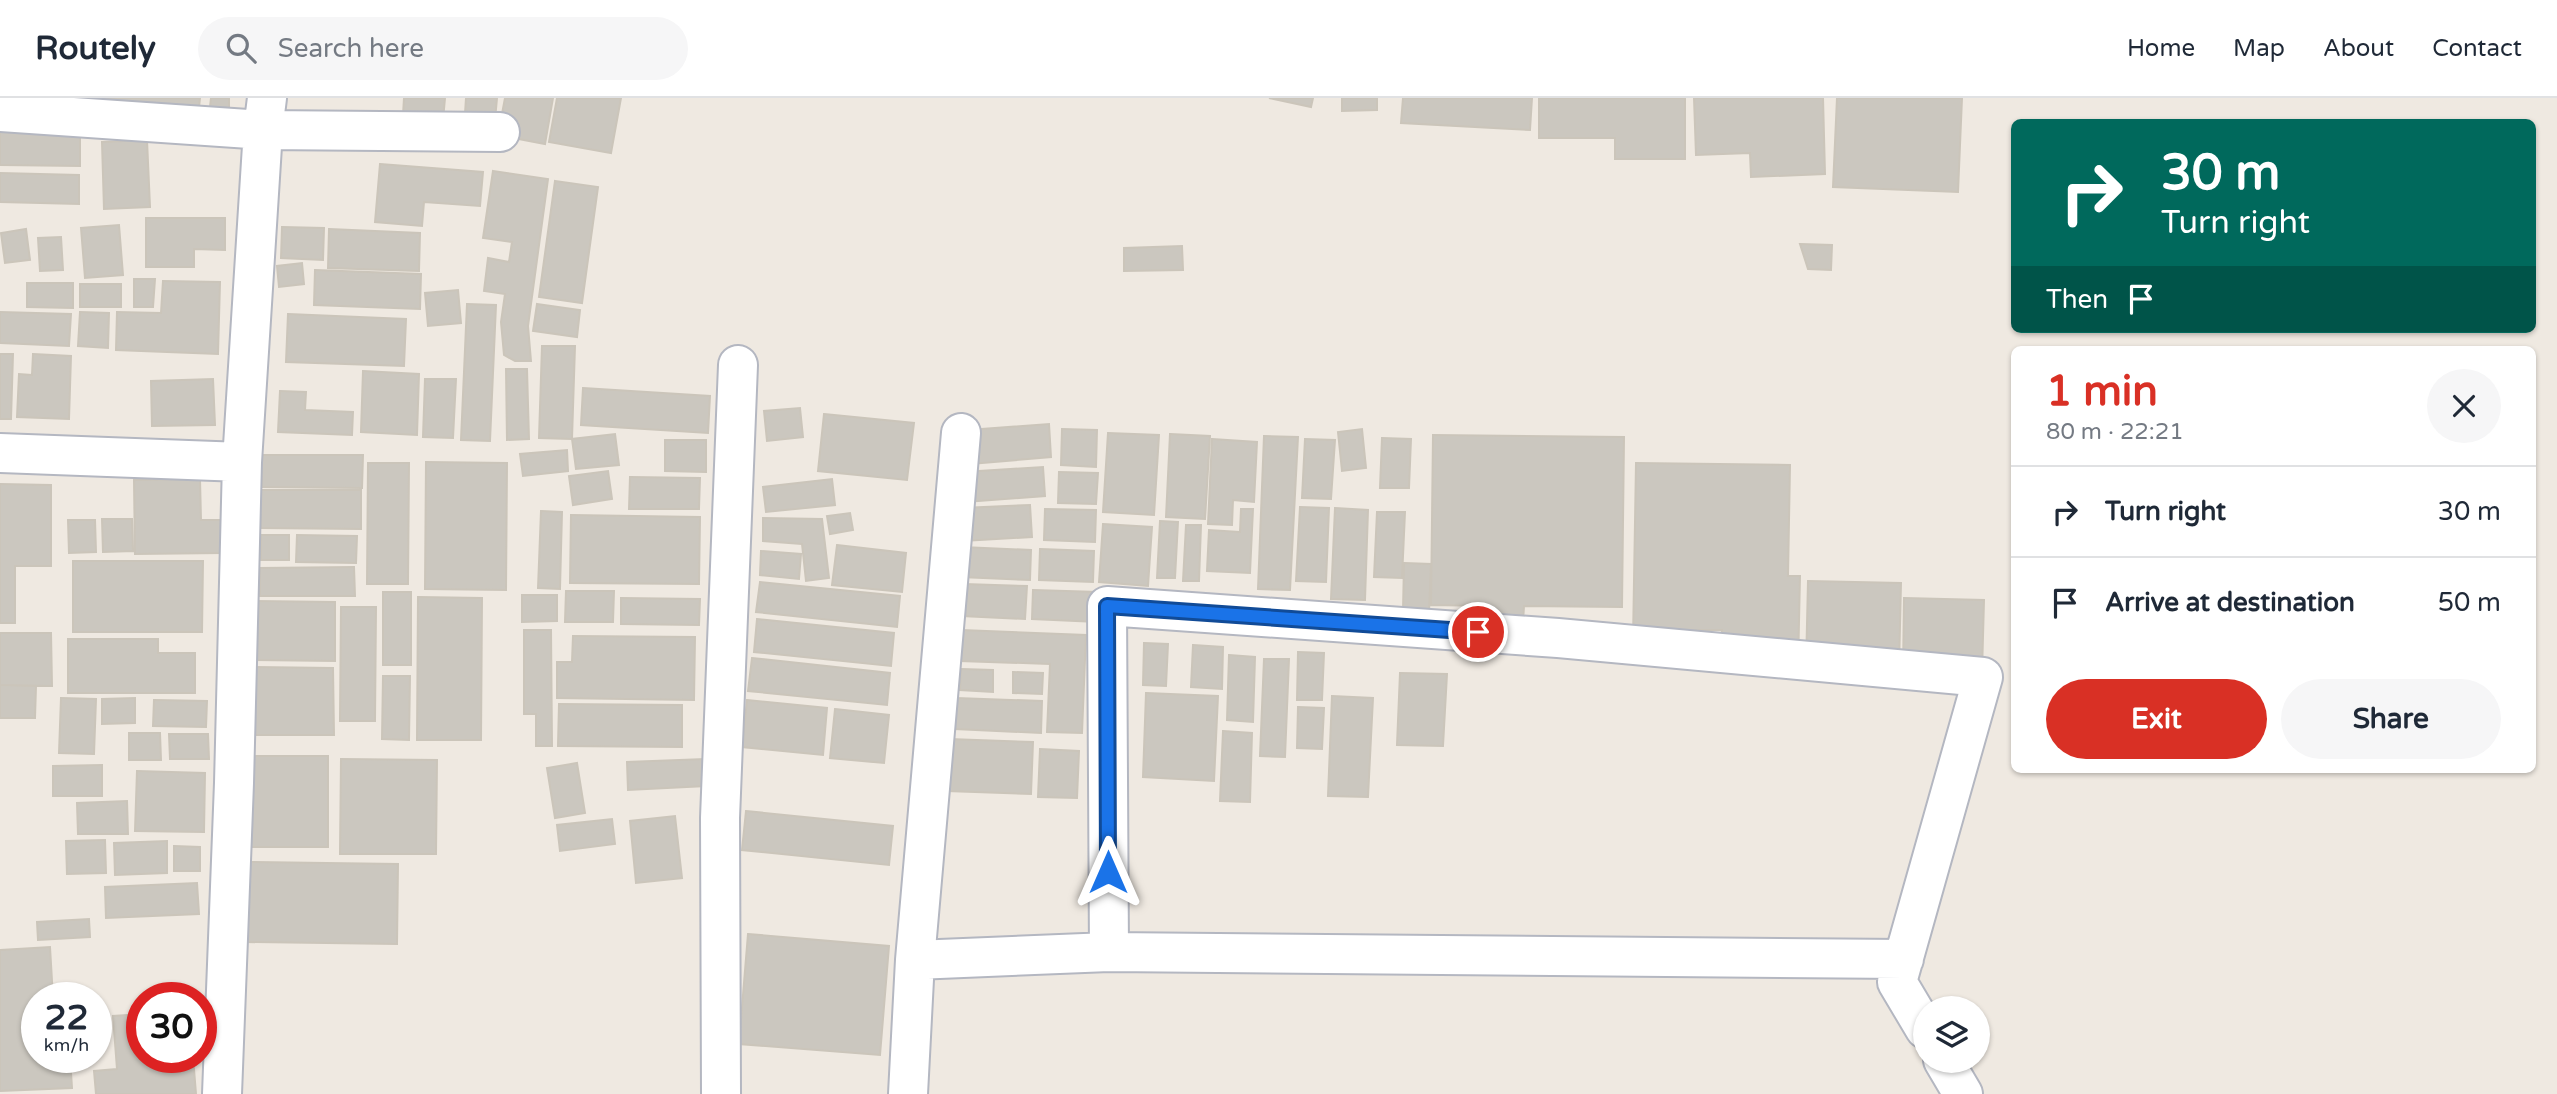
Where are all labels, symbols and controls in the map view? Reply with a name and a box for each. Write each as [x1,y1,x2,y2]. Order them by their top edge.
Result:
search box [198,17,688,80]
text: Routely [35,29,156,68]
icon: search [222,29,260,67]
text: Search here [278,33,424,64]
text: Home [2127,34,2195,63]
text: Map [2233,34,2285,63]
text: About [2323,34,2394,63]
text: Contact [2432,34,2522,63]
text: 30 m [2161,144,2280,203]
icon: right [2046,147,2137,238]
text: Turn right [2161,204,2310,242]
icon: arrive [2122,280,2160,318]
text: Then [2046,284,2108,315]
text: 1 min [2046,366,2158,417]
button: close [2427,369,2501,443]
text: 80 m · 22:21 [2046,418,2184,446]
icon: right [2046,493,2084,531]
text: Turn right [2105,496,2226,527]
text: 30 m [2438,496,2501,527]
icon: arrive [2046,584,2084,622]
text: Arrive at destination [2105,587,2355,618]
text: 50 m [2438,587,2501,618]
pin [1448,602,1508,662]
icon: arrive [1459,613,1497,651]
button: Exit [2046,679,2267,759]
button: Share [2281,679,2501,759]
position arrow [1071,835,1145,909]
speed limit sign: 30 [126,982,217,1073]
map controls [1913,996,1990,1073]
button: layers [1913,996,1990,1073]
text: 22 [45,997,88,1039]
text: km/h [44,1034,89,1056]

